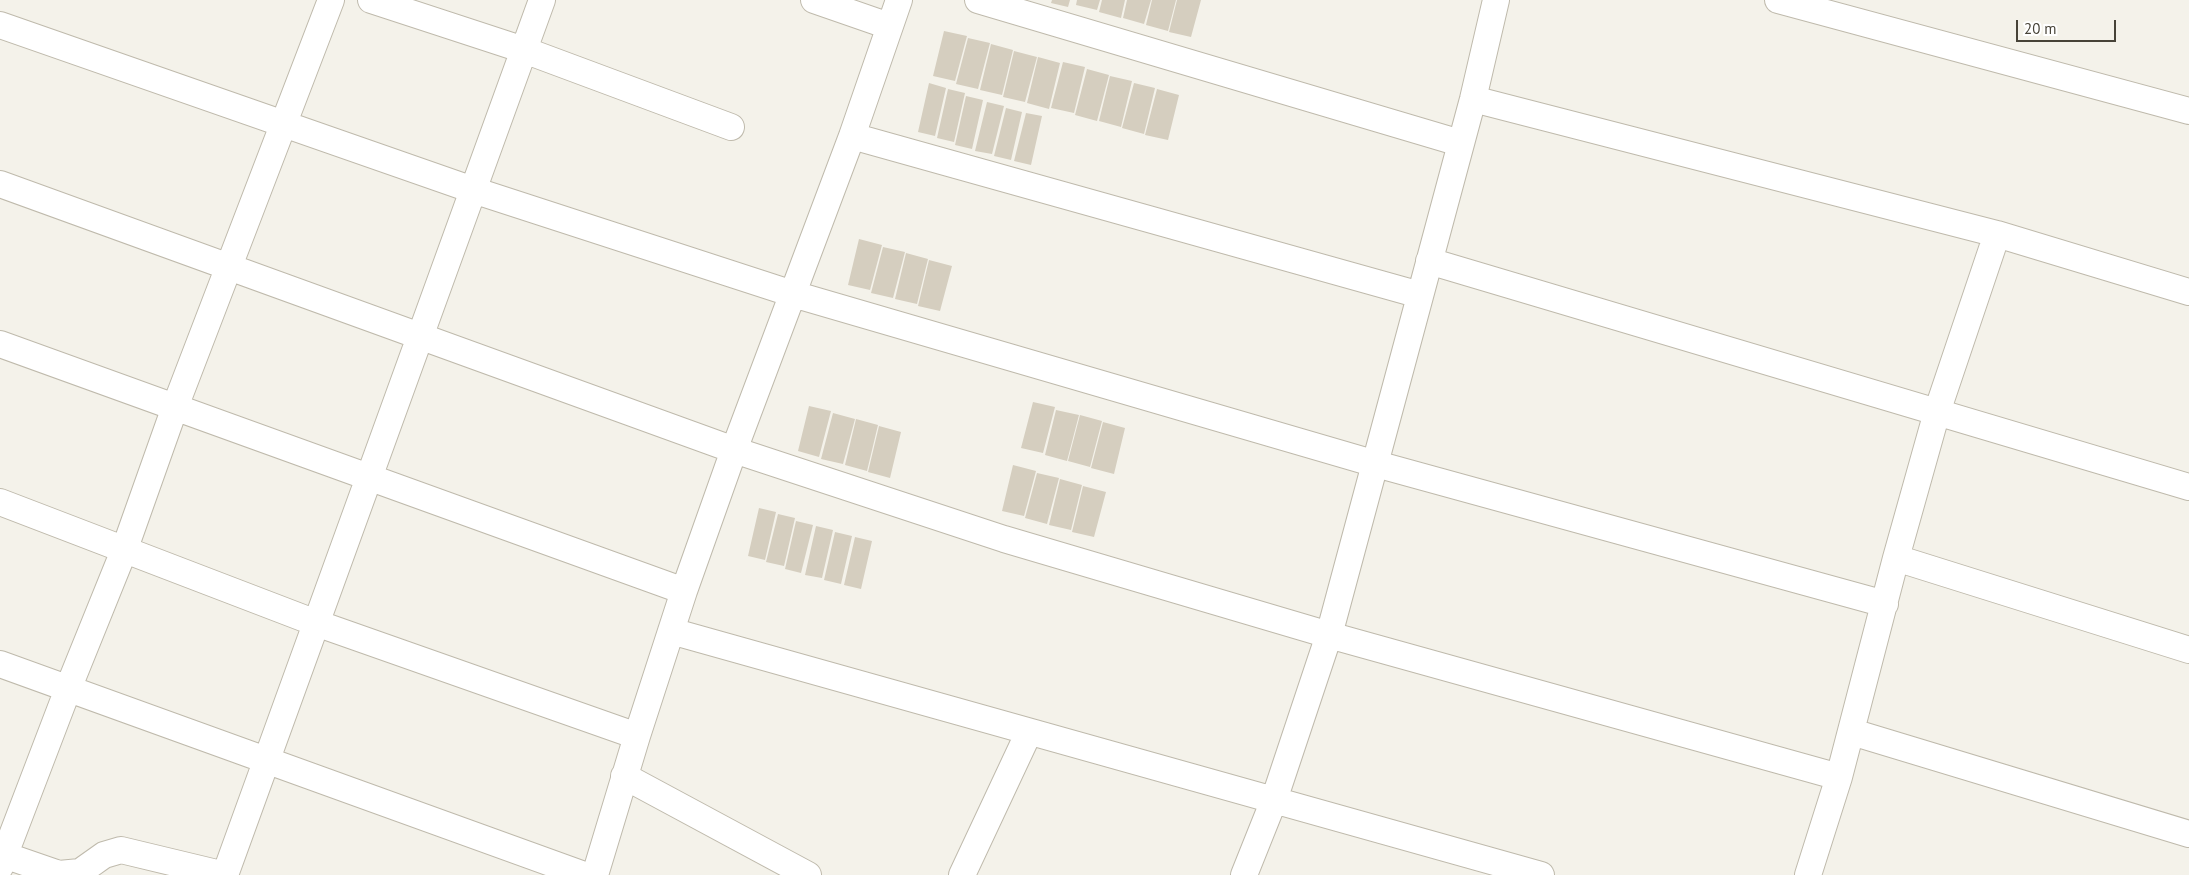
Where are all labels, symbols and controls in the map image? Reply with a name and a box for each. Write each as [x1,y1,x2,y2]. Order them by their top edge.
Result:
scale bar [2019,10,2119,42]
text: 20 m [2024,19,2057,38]

